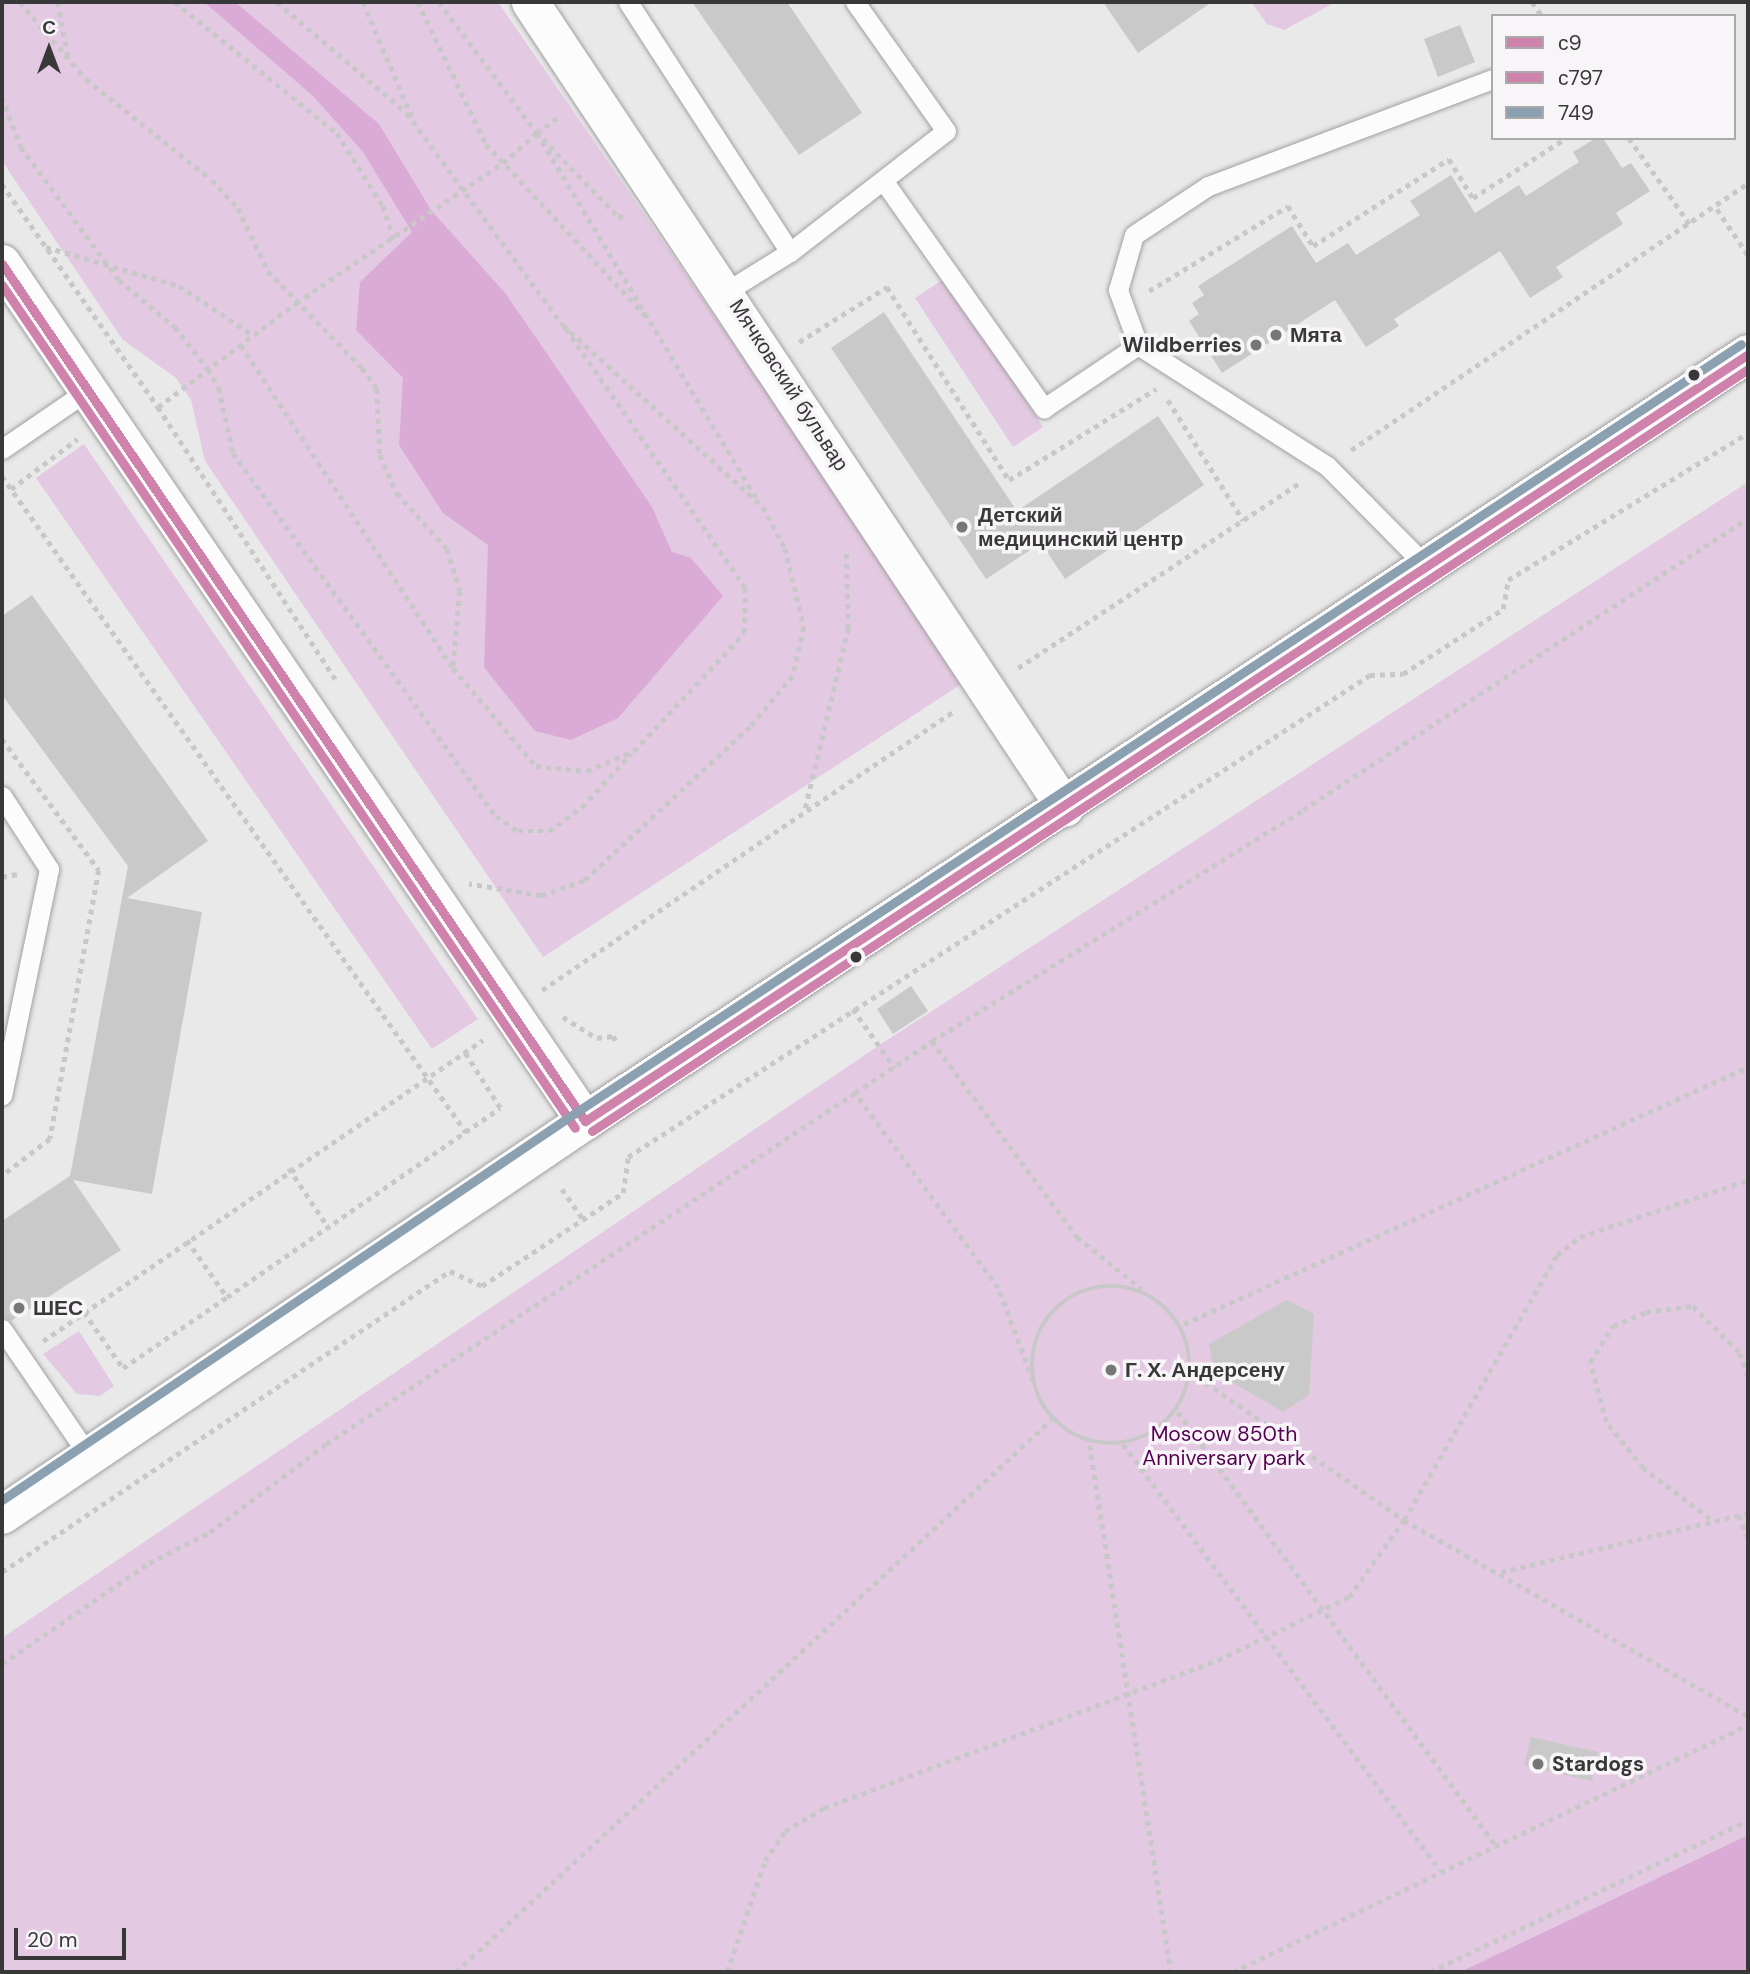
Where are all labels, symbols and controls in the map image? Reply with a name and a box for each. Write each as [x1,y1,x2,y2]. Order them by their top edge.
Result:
north arrow [14,14,84,84]
legend [1491,14,1736,140]
text: С [42,15,56,40]
text: с9 [1558,29,1582,57]
text: с797 [1558,64,1603,92]
text: 749 [1558,99,1594,127]
street label: Мячковский бульвар [724,294,854,476]
place label: Мята [1290,322,1342,348]
marker: Мята [1268,327,1284,343]
place label: Wildberries [1122,332,1242,358]
marker: Wildberries [1248,337,1264,353]
unlabelled marker [1687,368,1701,382]
place label: Детский медицинский центр [978,502,1183,552]
marker: Детский медицинский центр [952,517,972,537]
unlabelled marker [849,950,863,964]
place label: ШЕС [33,1295,83,1321]
marker: ШЕС [11,1300,27,1316]
place label: Г. Х. Андерсену [1125,1357,1285,1383]
marker: Г. Х. Андерсену [1103,1362,1119,1378]
park label: Moscow 850th Anniversary park [1142,1421,1306,1471]
place label: Stardogs [1552,1751,1644,1777]
marker: Stardogs [1530,1756,1546,1772]
scale bar [18,1914,130,1958]
text: 20 m [27,1926,78,1954]

